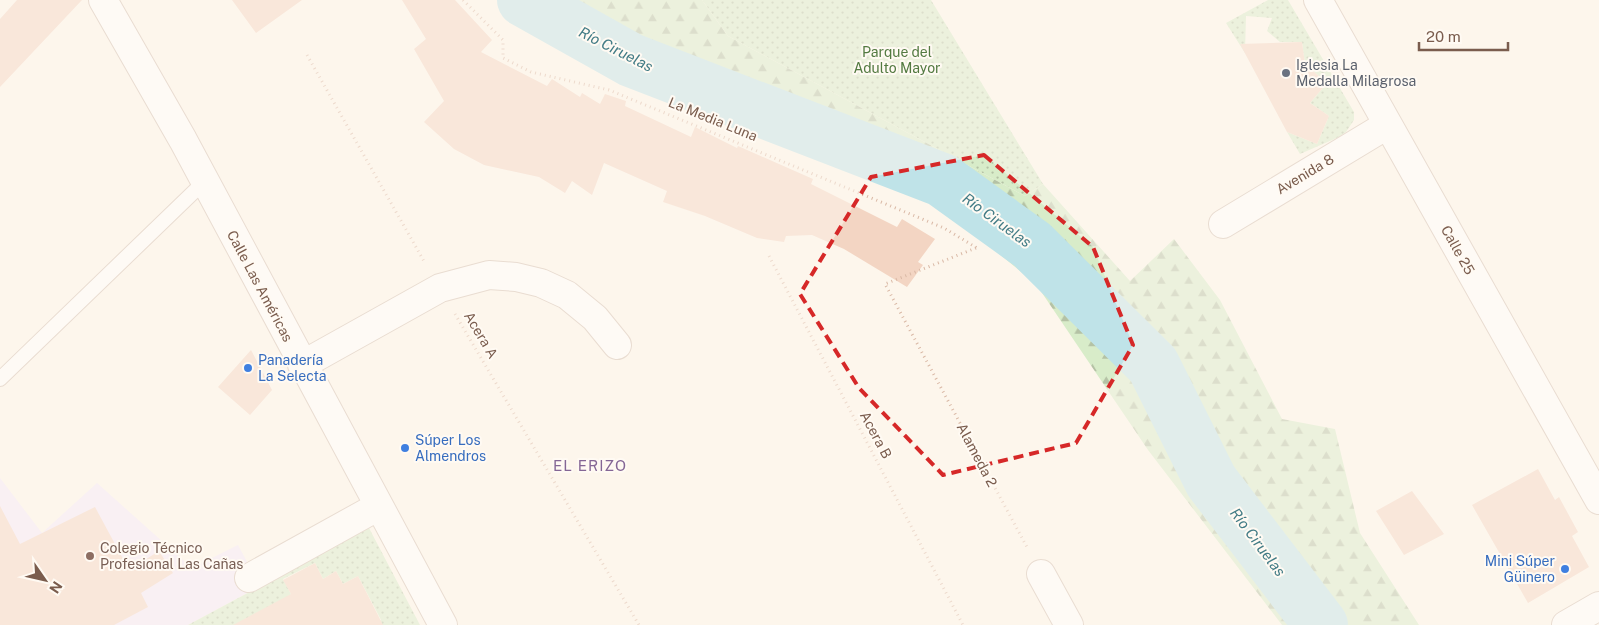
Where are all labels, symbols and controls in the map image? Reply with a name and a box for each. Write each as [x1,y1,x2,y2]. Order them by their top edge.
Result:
scale bar [1419,20,1508,52]
water label: Río Ciruelas [576,23,656,75]
text: 20 m [1426,28,1461,45]
park label: Parque del Adulto Mayor [853,44,941,76]
place label: Iglesia La Medalla Milagrosa [1296,57,1416,89]
marker: Iglesia La Medalla Milagrosa [1280,67,1292,79]
street label: La Media Luna [666,94,760,144]
street label: Avenida 8 [1273,151,1337,197]
water label: Río Ciruelas [959,189,1035,251]
street label: Calle 25 [1438,223,1478,277]
street label: Calle Las Américas [224,228,296,344]
street label: Acera A [461,309,501,361]
place label: Panadería La Selecta [258,352,327,384]
marker: Panadería La Selecta [242,362,254,374]
street label: Acera B [857,409,895,461]
street label: Alameda 2 [954,420,1000,490]
place label: Súper Los Almendros [415,432,486,464]
marker: Súper Los Almendros [399,442,411,454]
district label: EL ERIZO [553,457,627,474]
water label: Río Ciruelas [1227,505,1289,579]
place label: Colegio Técnico Profesional Las Cañas [100,540,243,572]
marker: Colegio Técnico Profesional Las Cañas [84,550,96,562]
place label: Mini Súper Güinero [1485,553,1555,585]
north arrow [20,555,70,605]
marker: Mini Súper Güinero [1559,563,1571,575]
text: N [46,578,65,596]

